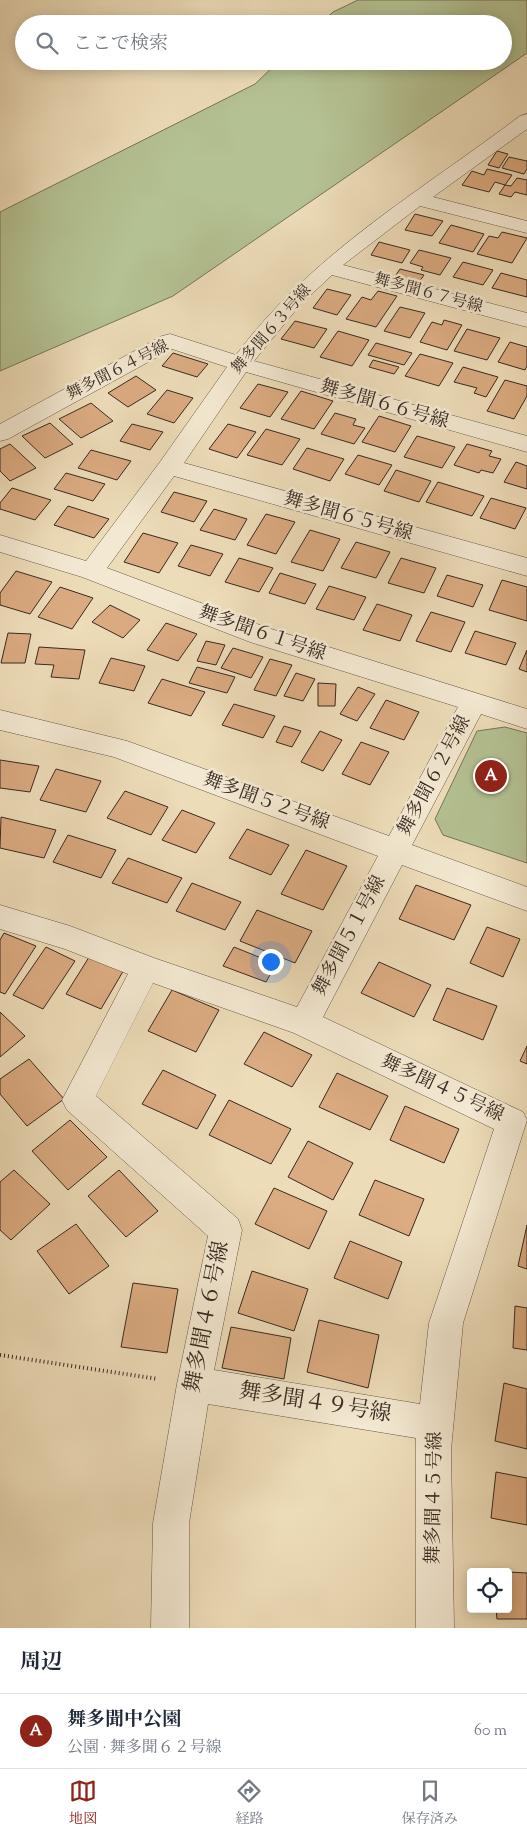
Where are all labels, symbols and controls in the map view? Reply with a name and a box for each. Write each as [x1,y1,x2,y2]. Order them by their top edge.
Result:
search box [15,15,512,70]
icon: search [33,29,61,57]
text: ここで検索 [73,31,168,58]
street label: 舞多聞６７号線 [371,268,485,320]
street label: 舞多聞６３号線 [227,280,317,380]
street label: 舞多聞６４号線 [63,335,173,407]
street label: 舞多聞６６号線 [316,374,452,436]
street label: 舞多聞６５号線 [280,486,416,548]
street label: 舞多聞６１号線 [195,600,329,668]
street label: 舞多聞６２号線 [392,711,478,841]
pin: A [475,757,507,795]
street label: 舞多聞５２号線 [199,767,333,837]
street label: 舞多聞５１号線 [307,871,393,1001]
your location [258,949,284,975]
street label: 舞多聞４５号線 [376,1049,508,1129]
street label: 舞多聞４６号線 [178,1238,238,1396]
street label: 舞多聞４９号線 [236,1376,394,1432]
street label: 舞多聞４５号線 [420,1431,450,1565]
map controls [467,1568,512,1613]
button: locate [467,1568,512,1613]
text: 周辺 [20,1648,62,1678]
text: 舞多聞中公園 [67,1707,181,1734]
text: A [30,1720,43,1743]
text: 60 m [474,1720,507,1743]
text: 公園 · 舞多聞６２号線 [67,1737,222,1760]
tab: 地図 [69,1777,97,1830]
tab: 経路 [235,1777,263,1830]
tab: 保存済み [402,1777,458,1830]

